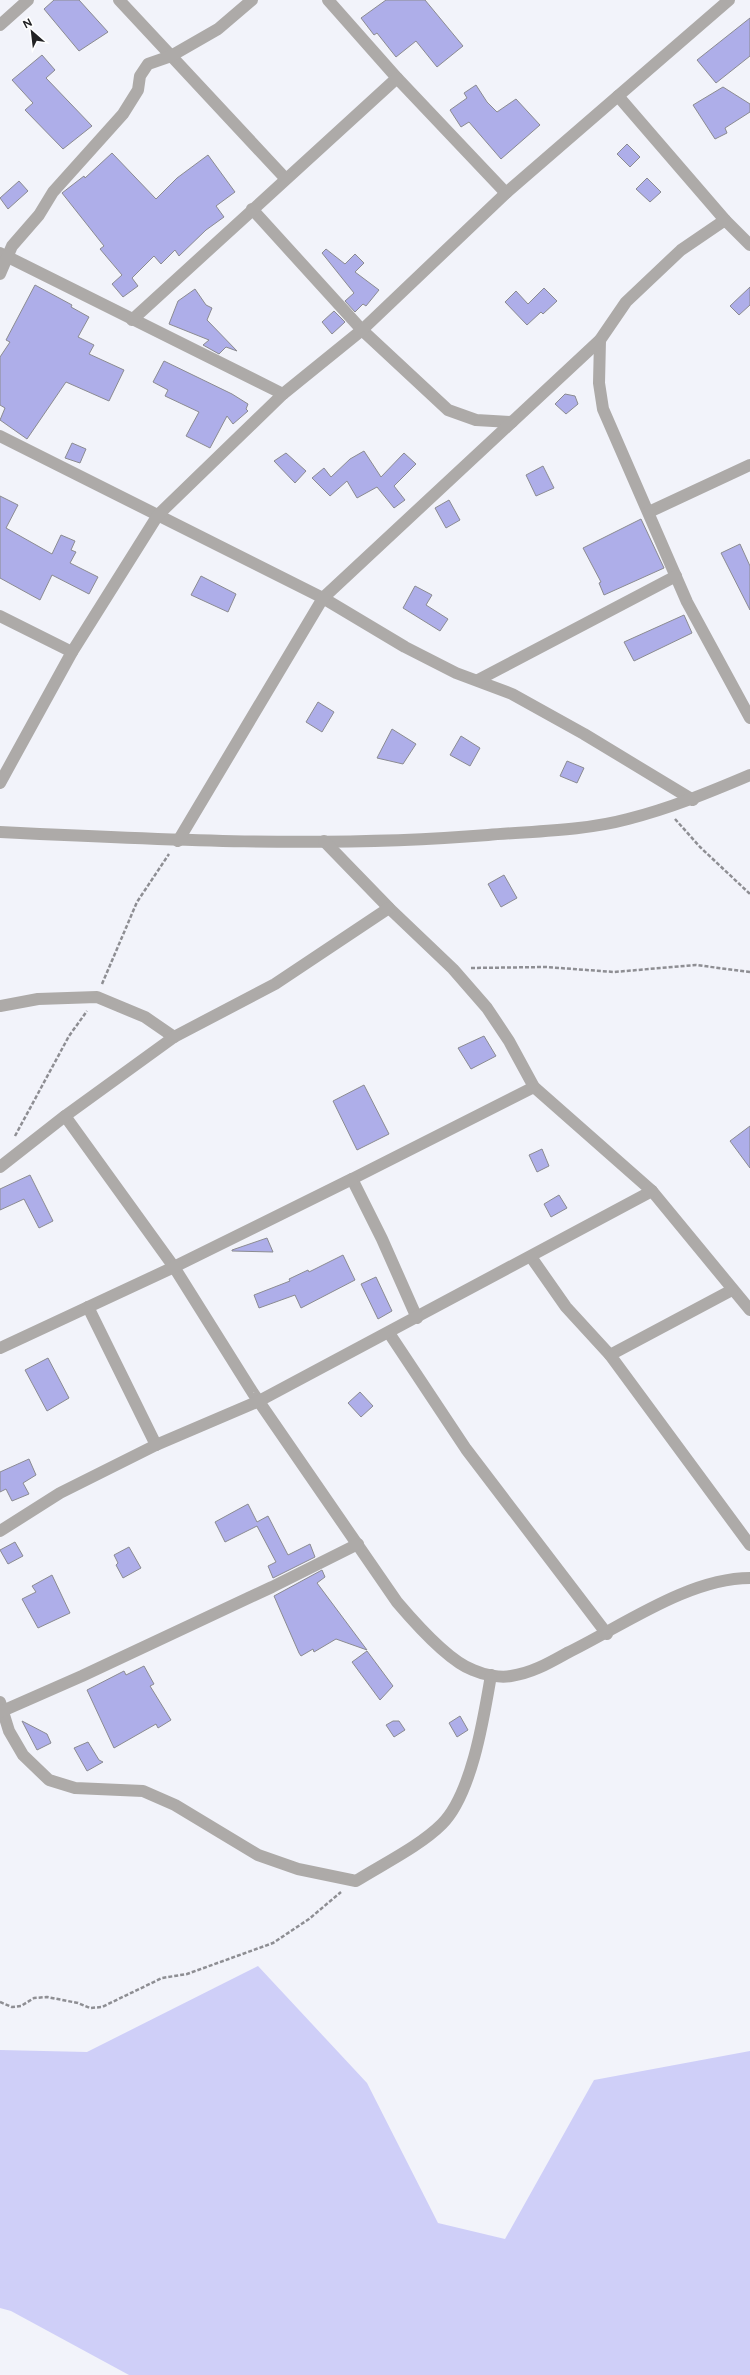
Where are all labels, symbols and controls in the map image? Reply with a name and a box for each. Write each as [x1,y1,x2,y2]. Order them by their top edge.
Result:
north arrow [12,12,52,52]
text: N [21,16,34,31]

